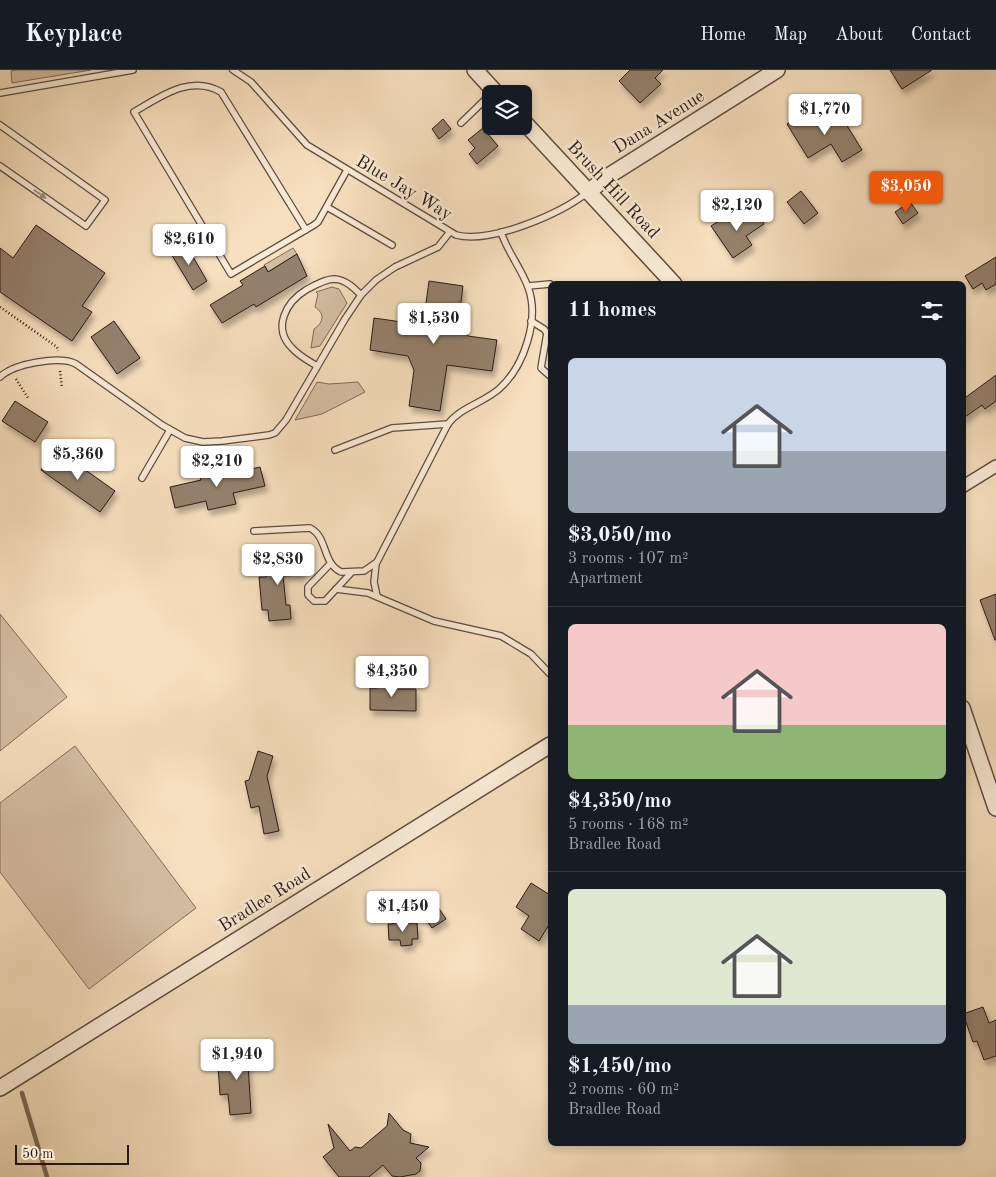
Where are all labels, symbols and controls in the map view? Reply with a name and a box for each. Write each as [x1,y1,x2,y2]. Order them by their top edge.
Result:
text: Keyplace [25,23,123,47]
text: Home [700,26,746,44]
text: Map [774,26,807,44]
text: About [835,26,883,44]
text: Contact [911,26,971,44]
map controls [482,85,532,135]
button: layers [482,85,532,135]
street label: Dana Avenue [610,87,708,157]
pin: $1,770 [784,93,866,136]
text: $1,770 [800,102,850,118]
street label: Brush Hill Road [563,138,663,242]
street label: Blue Jay Way [353,152,456,224]
pin: $3,050 [865,170,947,213]
text: $3,050 [881,179,931,195]
one-way arrow [33,189,47,199]
pin: $2,120 [696,190,778,232]
text: $2,120 [712,198,762,214]
pin: $2,610 [148,224,230,266]
text: $2,610 [164,232,214,248]
icon: filters [918,297,946,325]
text: 11 homes [568,300,656,321]
pin: $1,530 [393,302,475,345]
text: $1,530 [409,311,459,327]
icon: home [712,391,802,481]
pin: $5,360 [37,438,119,481]
pin: $2,210 [176,446,258,488]
text: $5,360 [53,447,103,463]
text: $2,210 [192,454,242,470]
text: $3,050/mo [568,525,672,546]
pin: $2,830 [237,544,319,586]
text: 3 rooms · 107 m² [568,551,688,567]
text: $2,830 [253,552,303,568]
text: Apartment [568,571,643,587]
pin: $4,350 [351,656,433,698]
icon: home [712,656,802,746]
text: $4,350 [367,664,417,680]
text: $4,350/mo [568,791,672,812]
text: 5 rooms · 168 m² [568,817,688,833]
text: Bradlee Road [568,837,661,853]
street label: Bradlee Road [216,865,314,935]
pin: $1,450 [362,890,444,933]
text: $1,450 [378,899,428,915]
icon: home [712,921,802,1011]
pin: $1,940 [196,1038,278,1081]
text: $1,940 [212,1047,262,1063]
text: $1,450/mo [568,1056,672,1077]
text: 2 rooms · 60 m² [568,1082,679,1098]
text: Bradlee Road [568,1102,661,1118]
scale bar [15,1142,129,1165]
text: 50 m [22,1147,53,1161]

